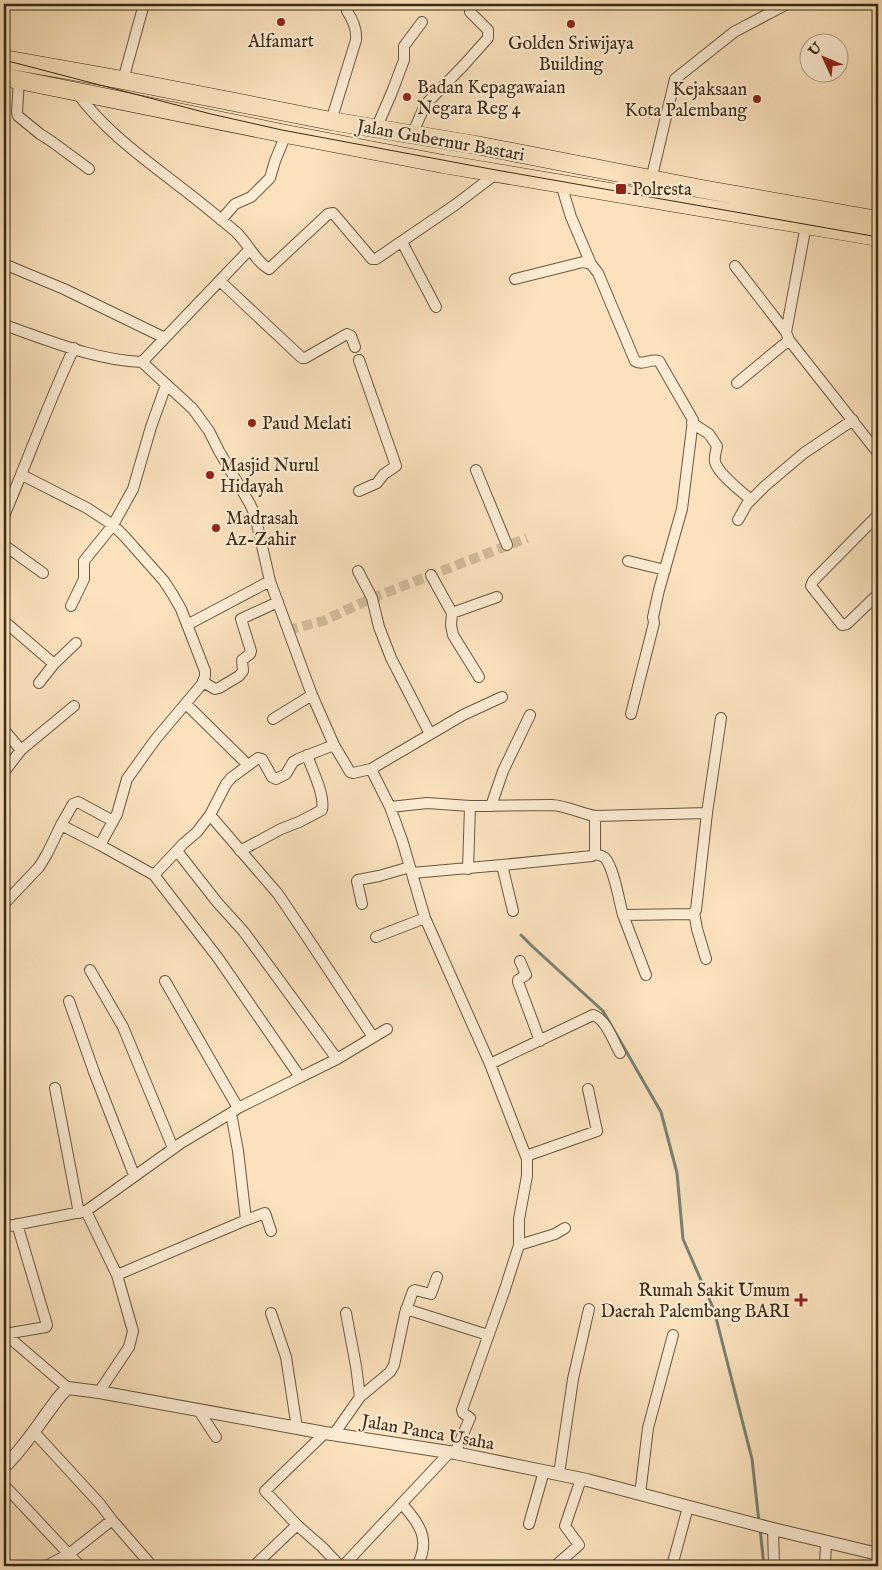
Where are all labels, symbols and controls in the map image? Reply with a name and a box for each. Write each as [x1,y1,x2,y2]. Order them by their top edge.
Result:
marker: Alfamart [275,16,287,28]
marker: Golden Sriwijaya Building [565,18,577,30]
place label: Alfamart [247,31,314,54]
north arrow [800,32,850,82]
place label: Golden Sriwijaya Building [508,33,634,77]
text: U [804,38,827,61]
place label: Badan Kepagawaian Negara Reg 4 [417,77,566,121]
place label: Kejaksaan Kota Palembang [625,79,747,123]
marker: Badan Kepagawaian Negara Reg 4 [401,91,413,103]
marker: Kejaksaan Kota Palembang [751,93,763,105]
street label: Jalan Gubernur Bastari [353,115,526,168]
place label: Polresta [632,179,692,202]
marker: Polresta [614,182,628,196]
place label: Paud Melati [262,413,352,436]
marker: Paud Melati [246,417,258,429]
place label: Masjid Nurul Hidayah [220,455,319,499]
marker: Masjid Nurul Hidayah [204,469,216,481]
place label: Madrasah Az-Zahir [225,508,299,552]
marker: Madrasah Az-Zahir [210,522,222,534]
place label: Rumah Sakit Umum Daerah Palembang BARI [600,1280,790,1324]
marker: Rumah Sakit Umum Daerah Palembang BARI [794,1293,808,1307]
street label: Jalan Panca Usaha [358,1410,496,1456]

